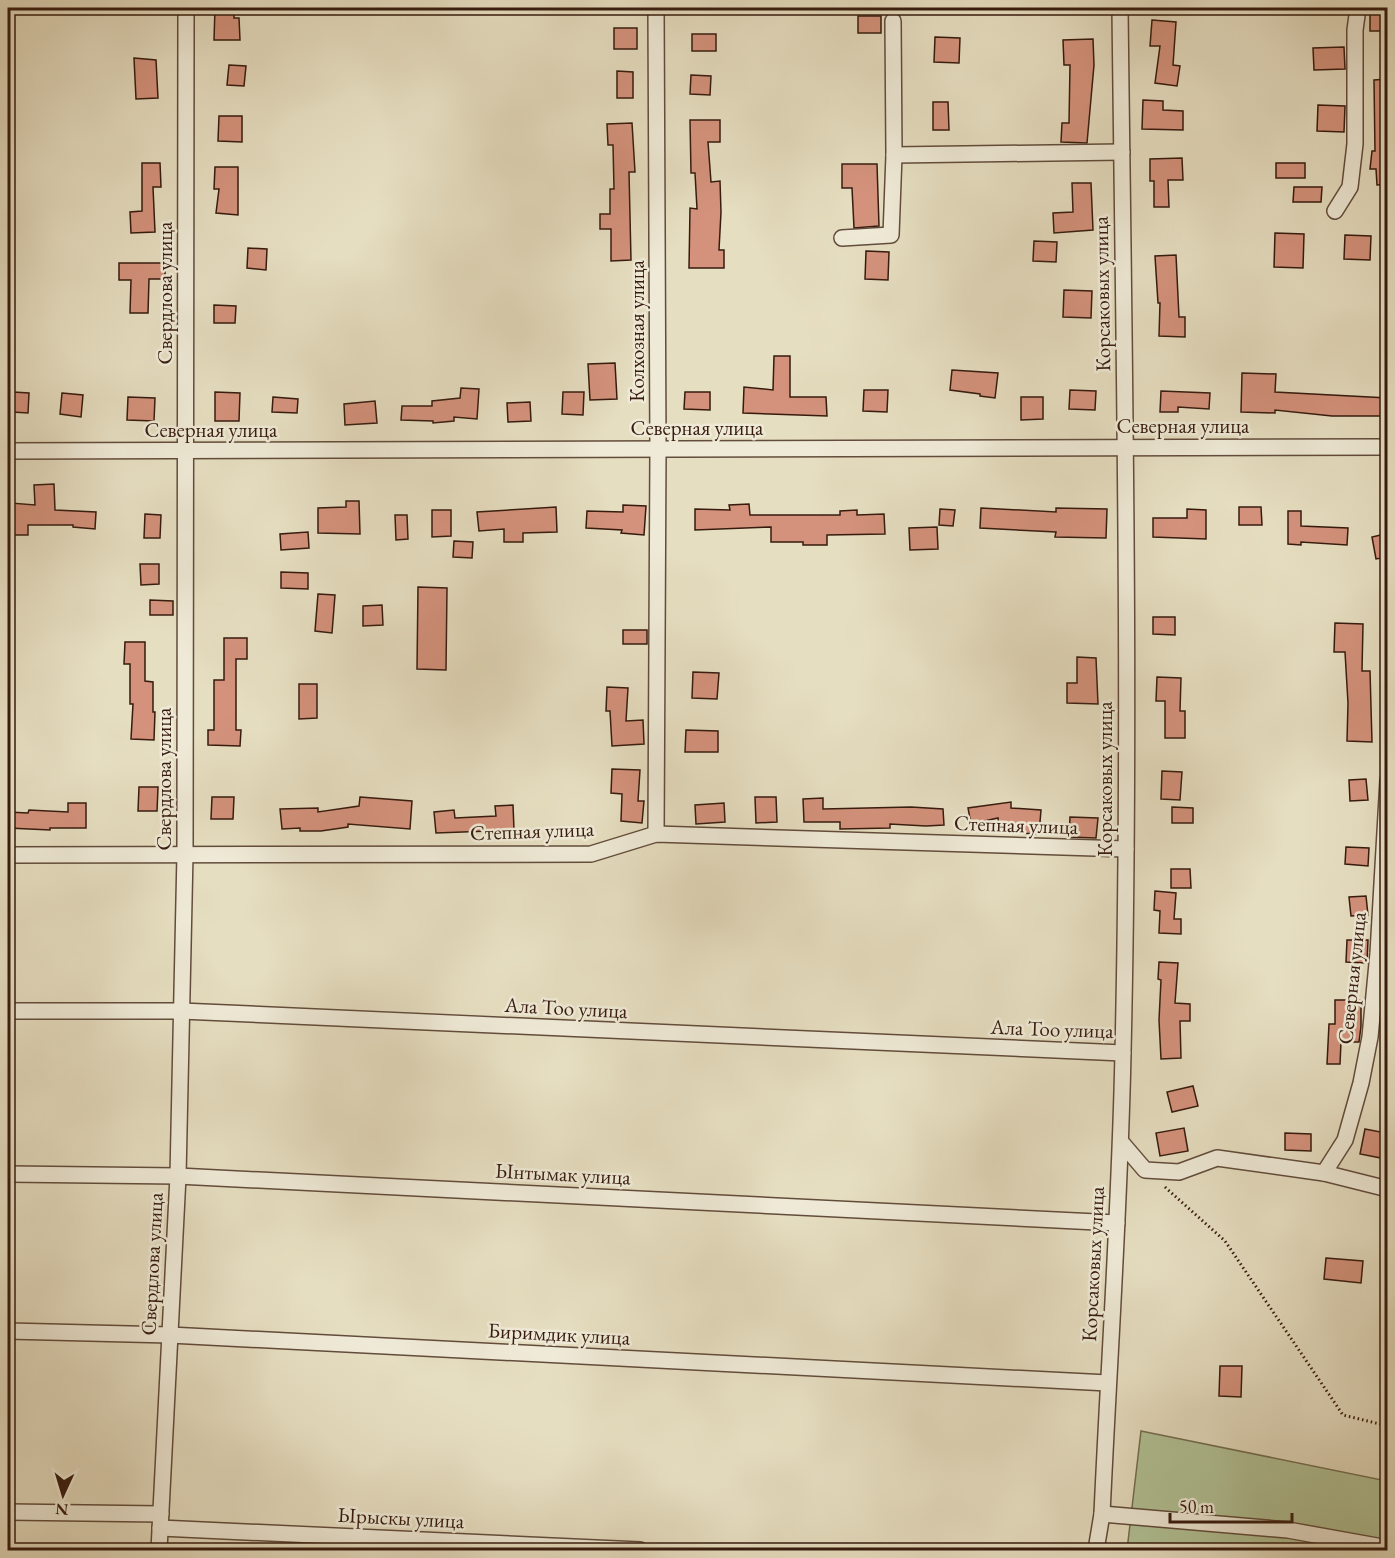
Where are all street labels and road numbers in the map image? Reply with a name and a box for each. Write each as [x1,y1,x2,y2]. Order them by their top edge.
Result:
street label: Корсаковых улица [1087,215,1116,372]
street label: Свердлова улица [151,221,178,364]
street label: Колхозная улица [623,259,650,402]
street label: Северная улица [1116,412,1250,439]
street label: Северная улица [630,414,764,441]
street label: Северная улица [144,416,278,443]
street label: Корсаковых улица [1091,701,1118,857]
street label: Свердлова улица [150,707,177,850]
street label: Степная улица [953,809,1079,840]
street label: Степная улица [469,815,595,846]
street label: Северная улица [1331,910,1372,1046]
street label: Ала Тоо улица [503,991,629,1024]
street label: Ала Тоо улица [989,1013,1115,1044]
street label: Ынтымак улица [495,1156,632,1191]
street label: Корсаковых улица [1075,1185,1110,1342]
street label: Свердлова улица [134,1191,169,1336]
street label: Биримдик улица [487,1316,631,1351]
street label: Ырыскы улица [337,1501,465,1534]

